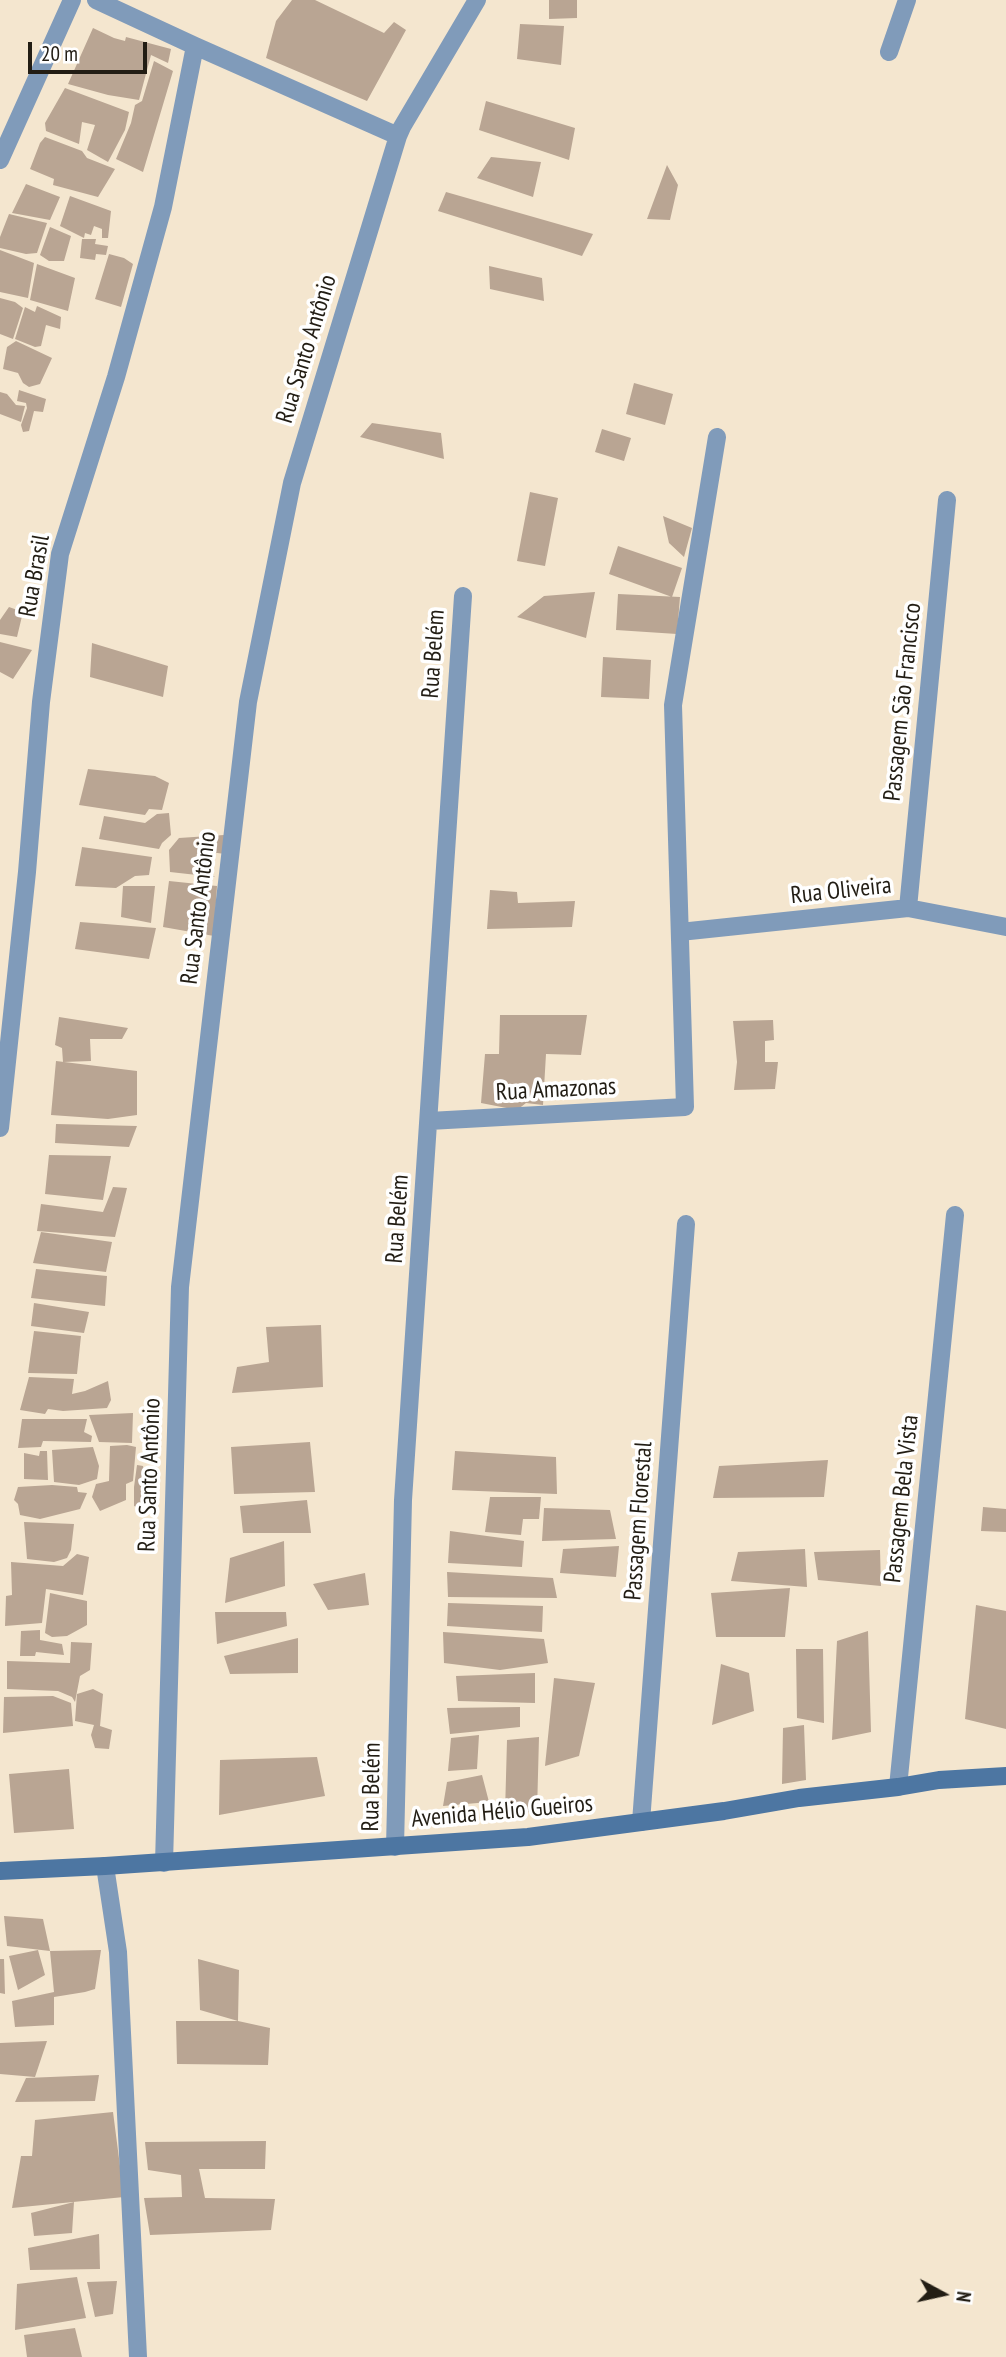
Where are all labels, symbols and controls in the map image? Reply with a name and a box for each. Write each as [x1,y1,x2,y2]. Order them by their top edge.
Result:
scale bar [32,28,150,72]
text: 20 m [41,40,78,67]
street label: Rua Santo Antônio [271,271,343,427]
street label: Rua Brasil [14,533,56,619]
street label: Passagem São Francisco [878,602,928,802]
street label: Rua Belém [417,609,451,699]
street label: Rua Santo Antônio [175,830,223,986]
street label: Rua Oliveira [789,871,893,911]
street label: Rua Amazonas [495,1072,617,1108]
street label: Rua Belém [381,1174,415,1264]
street label: Rua Santo Antônio [133,1398,167,1552]
street label: Passagem Bela Vista [879,1414,925,1584]
street label: Passagem Florestal [619,1441,659,1601]
street label: Rua Belém [357,1742,387,1832]
street label: Avenida Hélio Gueiros [410,1790,594,1834]
north arrow [908,2259,978,2329]
text: N [951,2290,976,2304]

